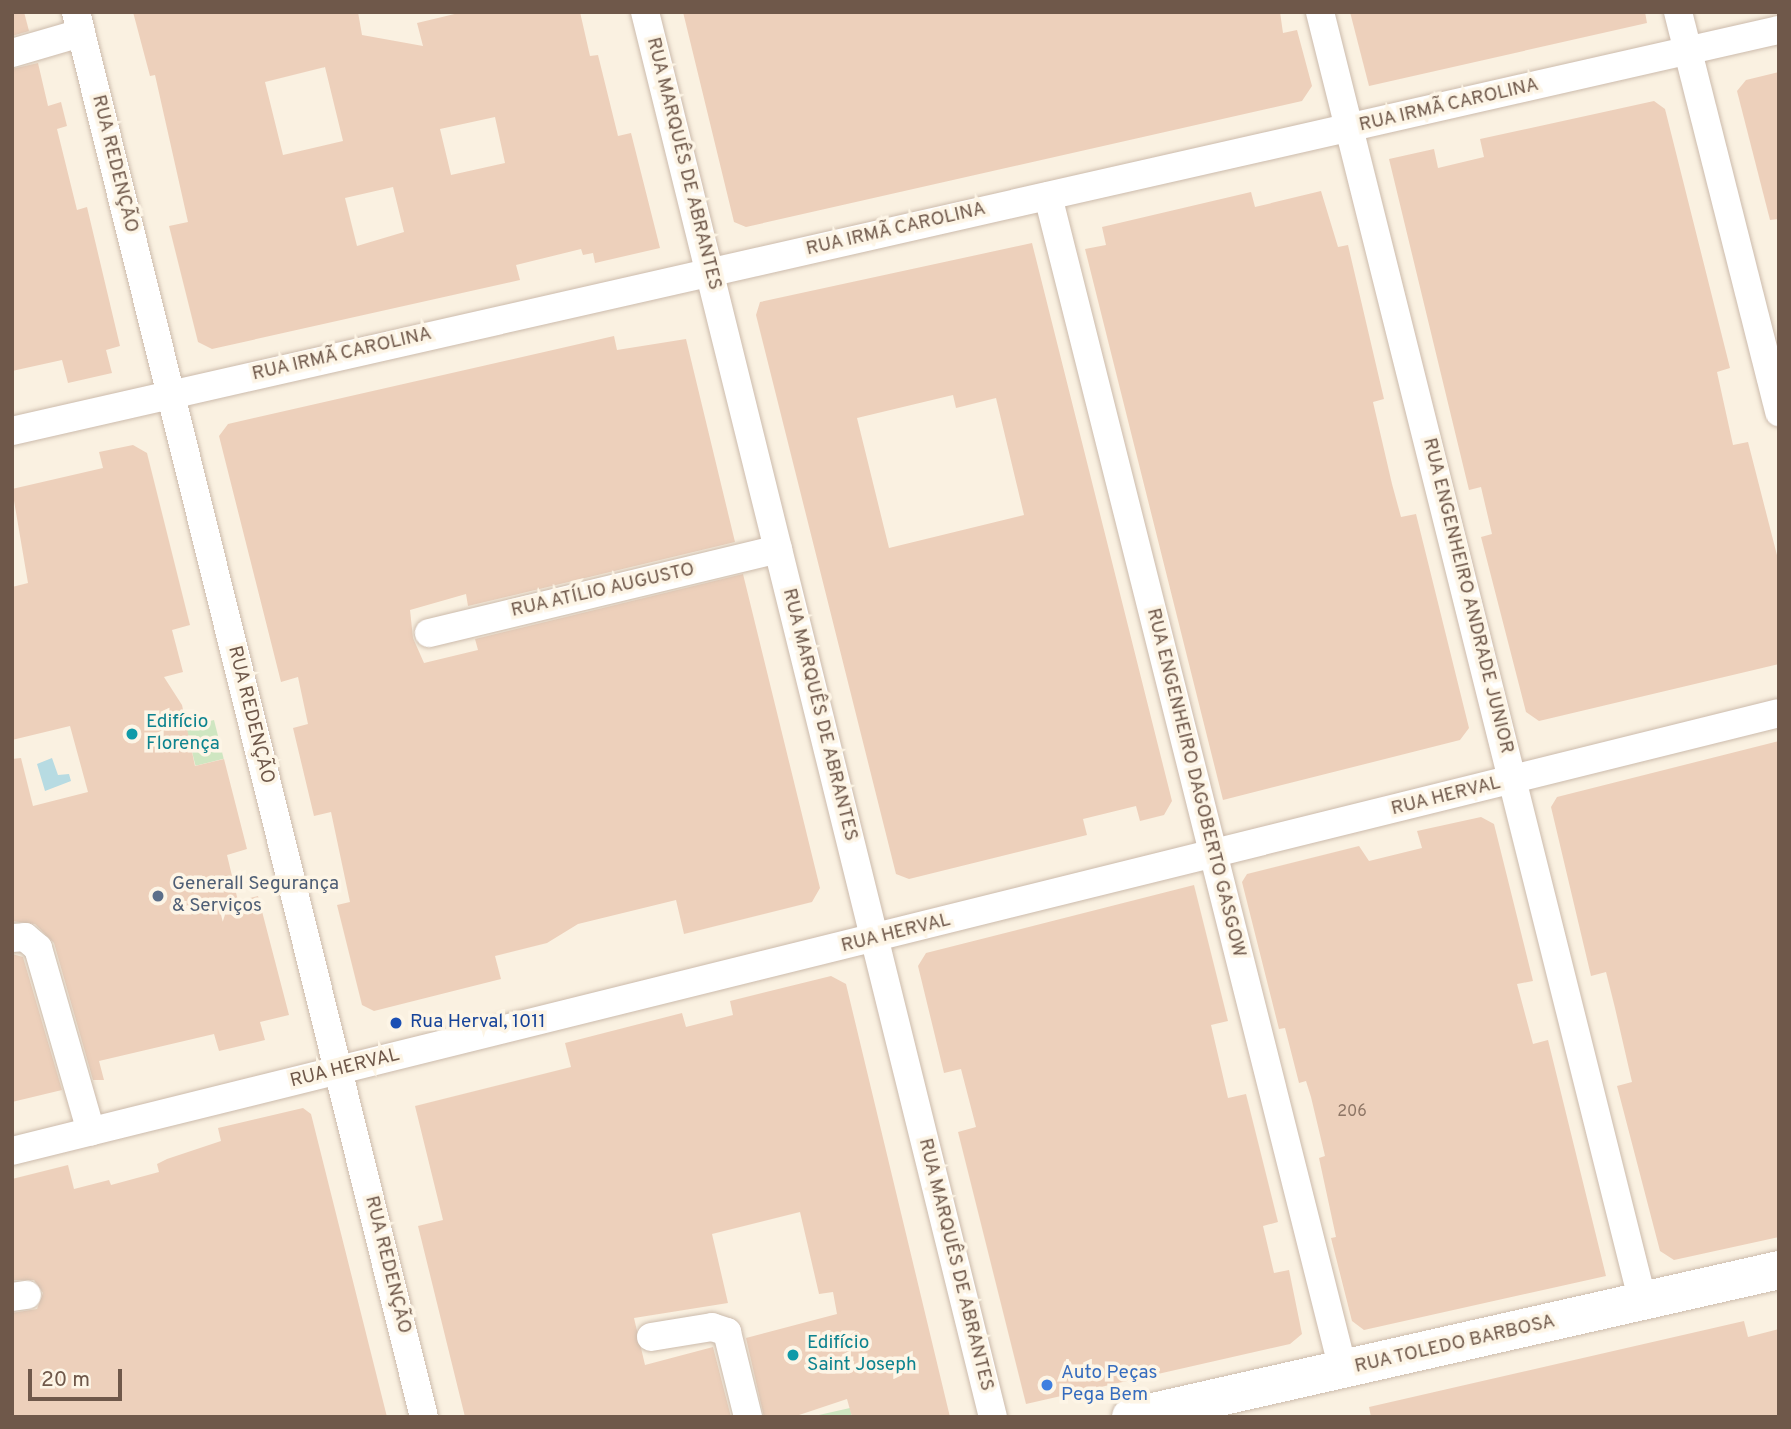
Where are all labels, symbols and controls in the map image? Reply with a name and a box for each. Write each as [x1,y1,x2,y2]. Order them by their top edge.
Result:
street label: RUA MARQUÊS DE ABRANTES [640,34,726,294]
street label: RUA IRMÃ CAROLINA [1356,74,1542,138]
street label: RUA REDENÇÃO [86,92,142,236]
street label: RUA IRMÃ CAROLINA [803,198,989,262]
street label: RUA IRMÃ CAROLINA [249,323,435,387]
street label: RUA ENGENHEIRO ANDRADE JUNIOR [1417,435,1517,757]
street label: RUA ATÍLIO AUGUSTO [508,559,698,623]
street label: RUA MARQUÊS DE ABRANTES [776,585,862,845]
street label: RUA ENGENHEIRO DAGOBERTO GASGOW [1140,606,1250,960]
street label: RUA REDENÇÃO [222,643,278,787]
place label: Edifício Florença [146,712,220,756]
marker: Edifício Florença [124,726,140,742]
street label: RUA HERVAL [1389,772,1503,822]
place label: Generall Segurança & Serviços [172,874,339,918]
marker: Generall Segurança & Serviços [150,888,166,904]
street label: RUA HERVAL [839,909,953,959]
place label: Rua Herval, 1011 [410,1012,545,1034]
marker: Rua Herval, 1011 [388,1015,404,1031]
street label: RUA HERVAL [288,1044,402,1094]
house number: 206 [1337,1102,1367,1122]
street label: RUA MARQUÊS DE ABRANTES [912,1135,998,1395]
street label: RUA REDENÇÃO [359,1193,415,1337]
street label: RUA TOLEDO BARBOSA [1352,1311,1558,1379]
place label: Edifício Saint Joseph [807,1333,917,1377]
marker: Edifício Saint Joseph [785,1347,801,1363]
scale bar [32,1356,126,1400]
place label: Auto Peças Pega Bem [1061,1363,1157,1407]
text: 20 m [41,1367,90,1394]
marker: Auto Peças Pega Bem [1039,1377,1055,1393]

